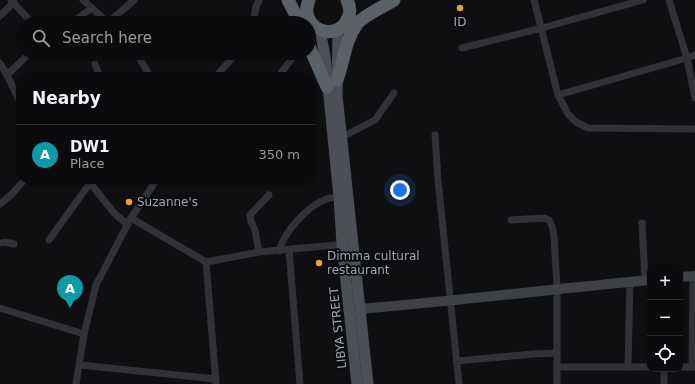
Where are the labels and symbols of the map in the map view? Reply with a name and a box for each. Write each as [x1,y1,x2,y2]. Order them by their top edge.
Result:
marker: ID [455,3,465,13]
place label: ID [454,15,466,29]
your location [390,180,410,200]
place label: Suzanne's [137,195,198,209]
marker: Suzanne's [124,197,134,207]
place label: Dimma cultural restaurant [327,249,420,277]
marker: Dimma cultural restaurant [314,258,324,268]
pin: A [57,275,83,308]
street label: LIBYA STREET [327,286,349,370]

